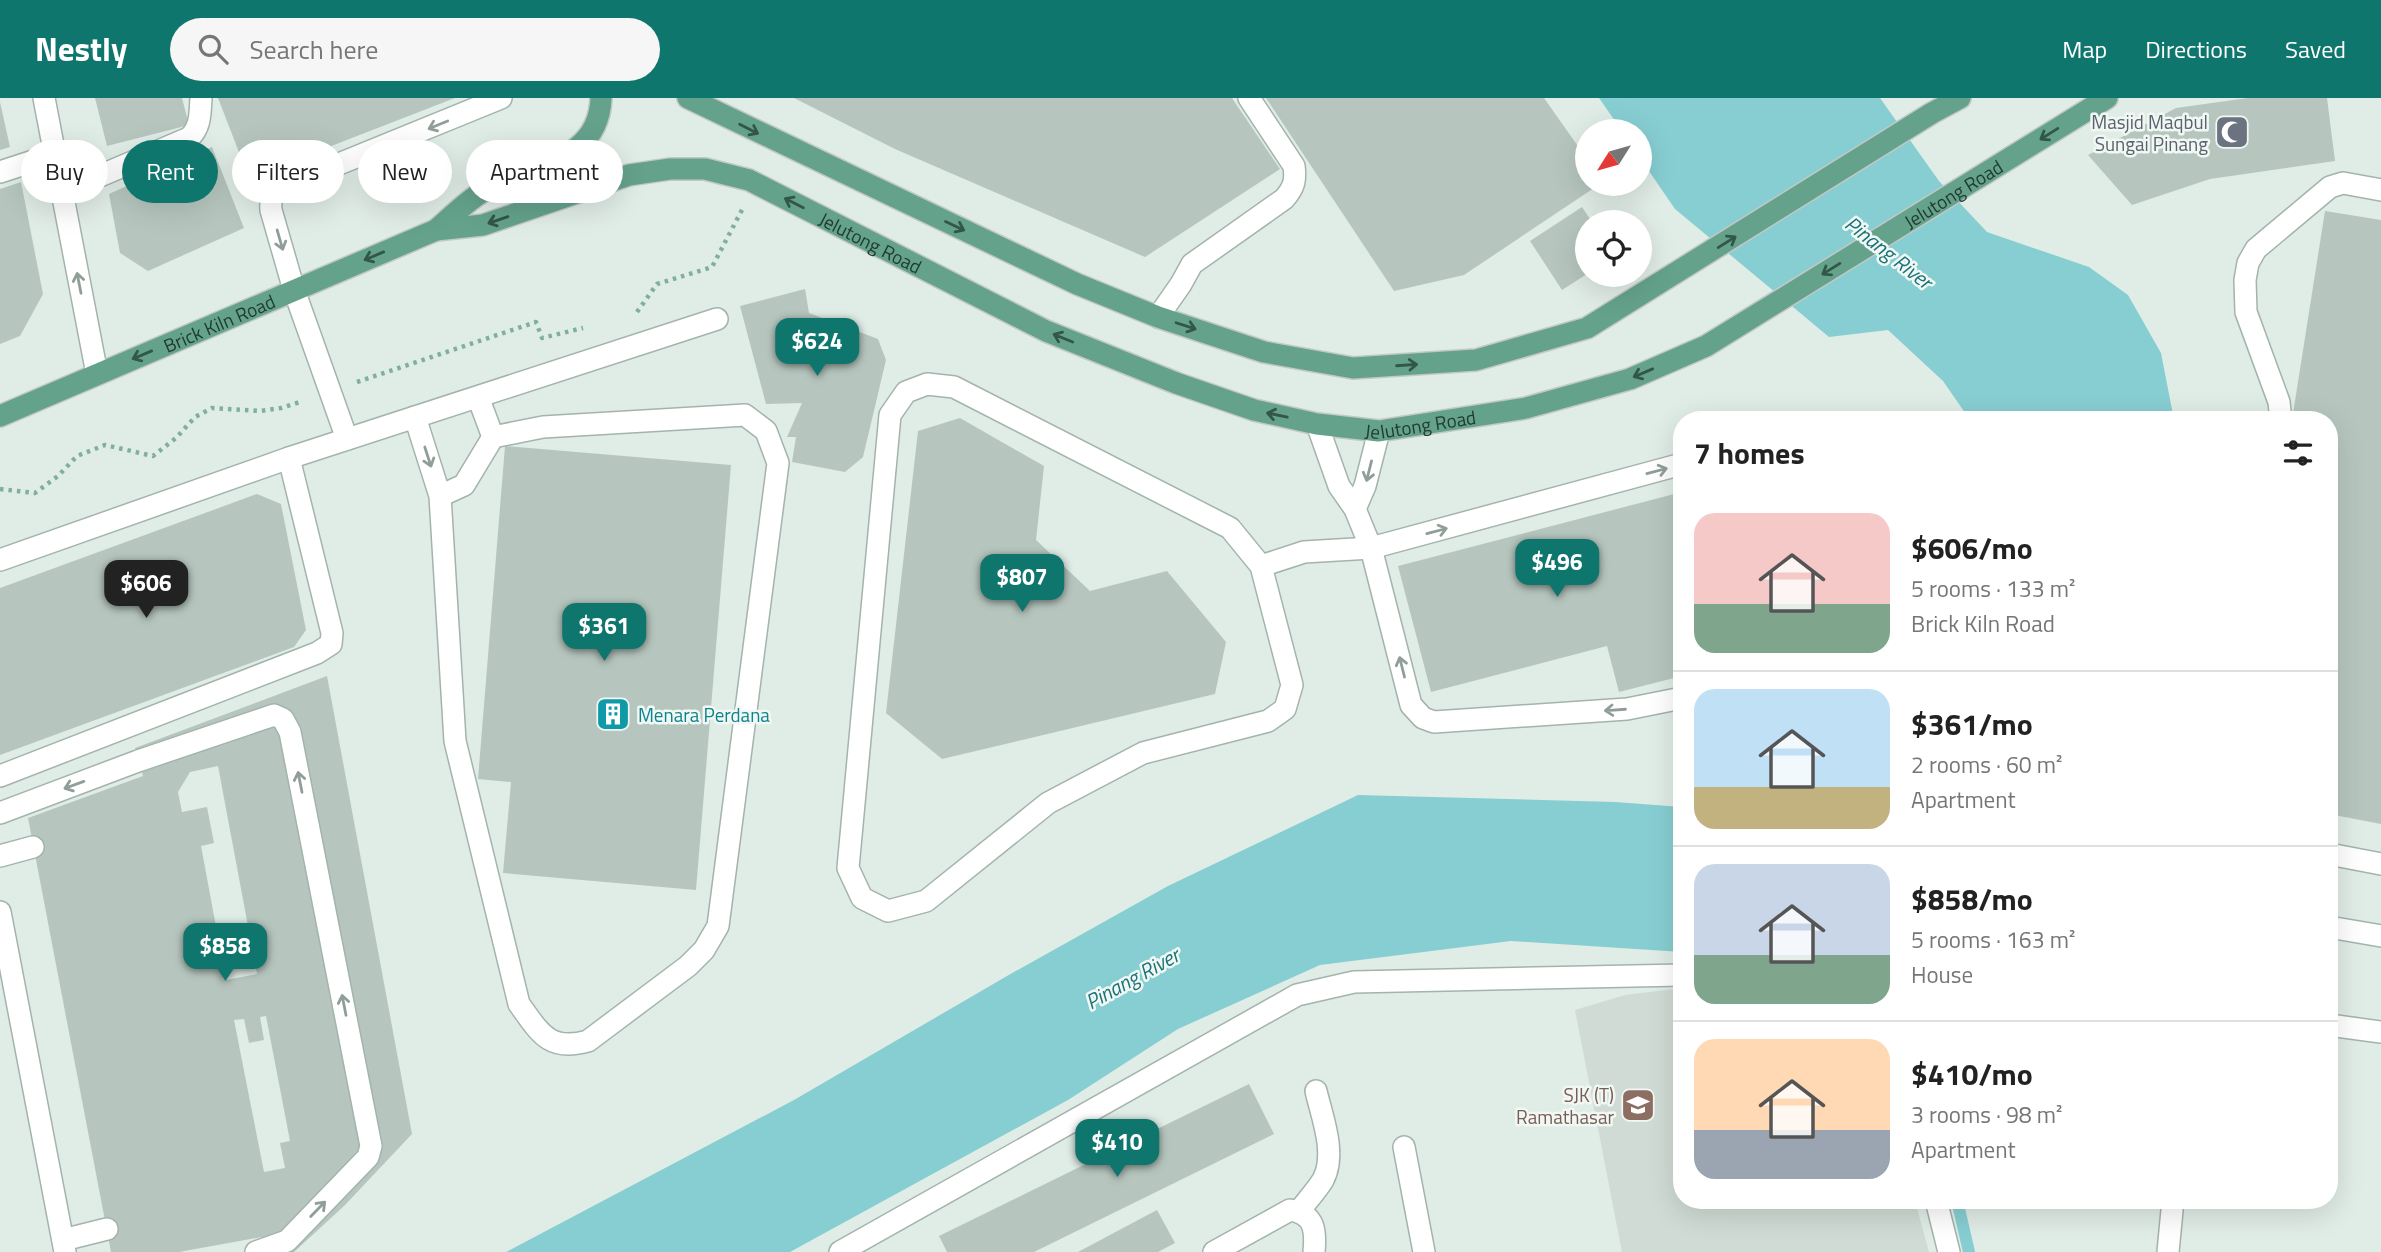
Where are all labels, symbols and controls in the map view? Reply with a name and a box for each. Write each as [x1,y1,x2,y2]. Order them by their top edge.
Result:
search box [170,18,660,81]
text: Nestly [35,24,128,74]
icon: search [194,30,232,68]
text: Search here [250,30,378,69]
text: Map [2062,31,2107,67]
text: Directions [2145,31,2247,67]
text: Saved [2285,31,2346,67]
place label: Masjid Maqbul Sungai Pinang [2091,107,2208,158]
mosque icon: Masjid Maqbul Sungai Pinang [2213,113,2251,151]
one-way arrow [428,119,450,132]
north arrow [1575,119,1652,196]
map controls [1575,119,1652,287]
one-way arrow [738,122,759,136]
one-way arrow [2040,128,2060,142]
chip: Buy [21,140,108,203]
chip: Rent [122,140,218,203]
chip: Filters [232,140,344,203]
chip: New [358,140,452,203]
chip: Apartment [466,140,623,203]
street label: Jelutong Road [1898,152,2008,235]
one-way arrow [784,196,805,210]
street label: Jelutong Road [814,204,927,280]
water label: Pinang River [1838,208,1941,298]
button: locate [1575,210,1652,287]
one-way arrow [487,215,509,227]
one-way arrow [943,220,965,233]
one-way arrow [274,228,287,251]
one-way arrow [1717,234,1737,248]
one-way arrow [363,250,385,263]
one-way arrow [1821,263,1841,277]
one-way arrow [72,272,86,295]
street label: Brick Kiln Road [158,286,279,359]
pin: $624 [776,318,858,378]
one-way arrow [1174,321,1196,333]
text: $624 [791,323,843,358]
one-way arrow [1053,330,1075,343]
one-way arrow [131,349,153,362]
one-way arrow [1396,358,1419,371]
one-way arrow [1633,367,1654,380]
street label: Jelutong Road [1364,402,1478,446]
one-way arrow [1266,407,1289,421]
text: 7 homes [1694,430,1805,476]
icon: filters [2279,434,2317,472]
one-way arrow [422,445,435,467]
one-way arrow [1362,459,1375,482]
one-way arrow [1645,463,1667,476]
one-way arrow [1425,524,1448,537]
text: $606/mo [1911,525,2033,571]
pin: $496 [1516,540,1598,599]
icon: home [1750,541,1834,625]
text: $496 [1531,544,1583,579]
pin: $807 [981,554,1063,614]
text: $807 [996,559,1048,594]
pin: $606 [105,560,187,620]
text: $606 [120,565,172,600]
text: 5 rooms · 133 m² [1911,571,2075,606]
pin: $361 [563,603,645,663]
text: Brick Kiln Road [1911,606,2055,641]
text: $361 [578,608,630,643]
one-way arrow [1395,656,1408,679]
building icon: Menara Perdana [594,695,632,733]
place label: Menara Perdana [638,700,770,729]
text: $361/mo [1911,701,2033,747]
one-way arrow [1604,704,1626,717]
icon: home [1750,717,1834,801]
text: 2 rooms · 60 m² [1911,747,2062,782]
one-way arrow [292,771,306,794]
one-way arrow [64,780,86,792]
text: Apartment [1911,782,2016,817]
text: $858/mo [1911,876,2033,922]
icon: home [1750,892,1834,976]
text: 5 rooms · 163 m² [1911,922,2075,957]
pin: $858 [184,924,266,983]
text: $858 [199,928,251,963]
water label: Pinang River [1079,938,1187,1017]
text: House [1911,957,1973,992]
one-way arrow [336,994,350,1017]
text: $410/mo [1911,1051,2033,1097]
icon: home [1750,1067,1834,1151]
place label: SJK (T) Ramathasar [1516,1080,1614,1131]
school or university icon: SJK (T) Ramathasar [1619,1086,1657,1124]
text: 3 rooms · 98 m² [1911,1097,2062,1132]
pin: $410 [1076,1119,1158,1179]
text: $410 [1091,1124,1143,1159]
text: Apartment [1911,1132,2016,1167]
one-way arrow [309,1201,326,1218]

